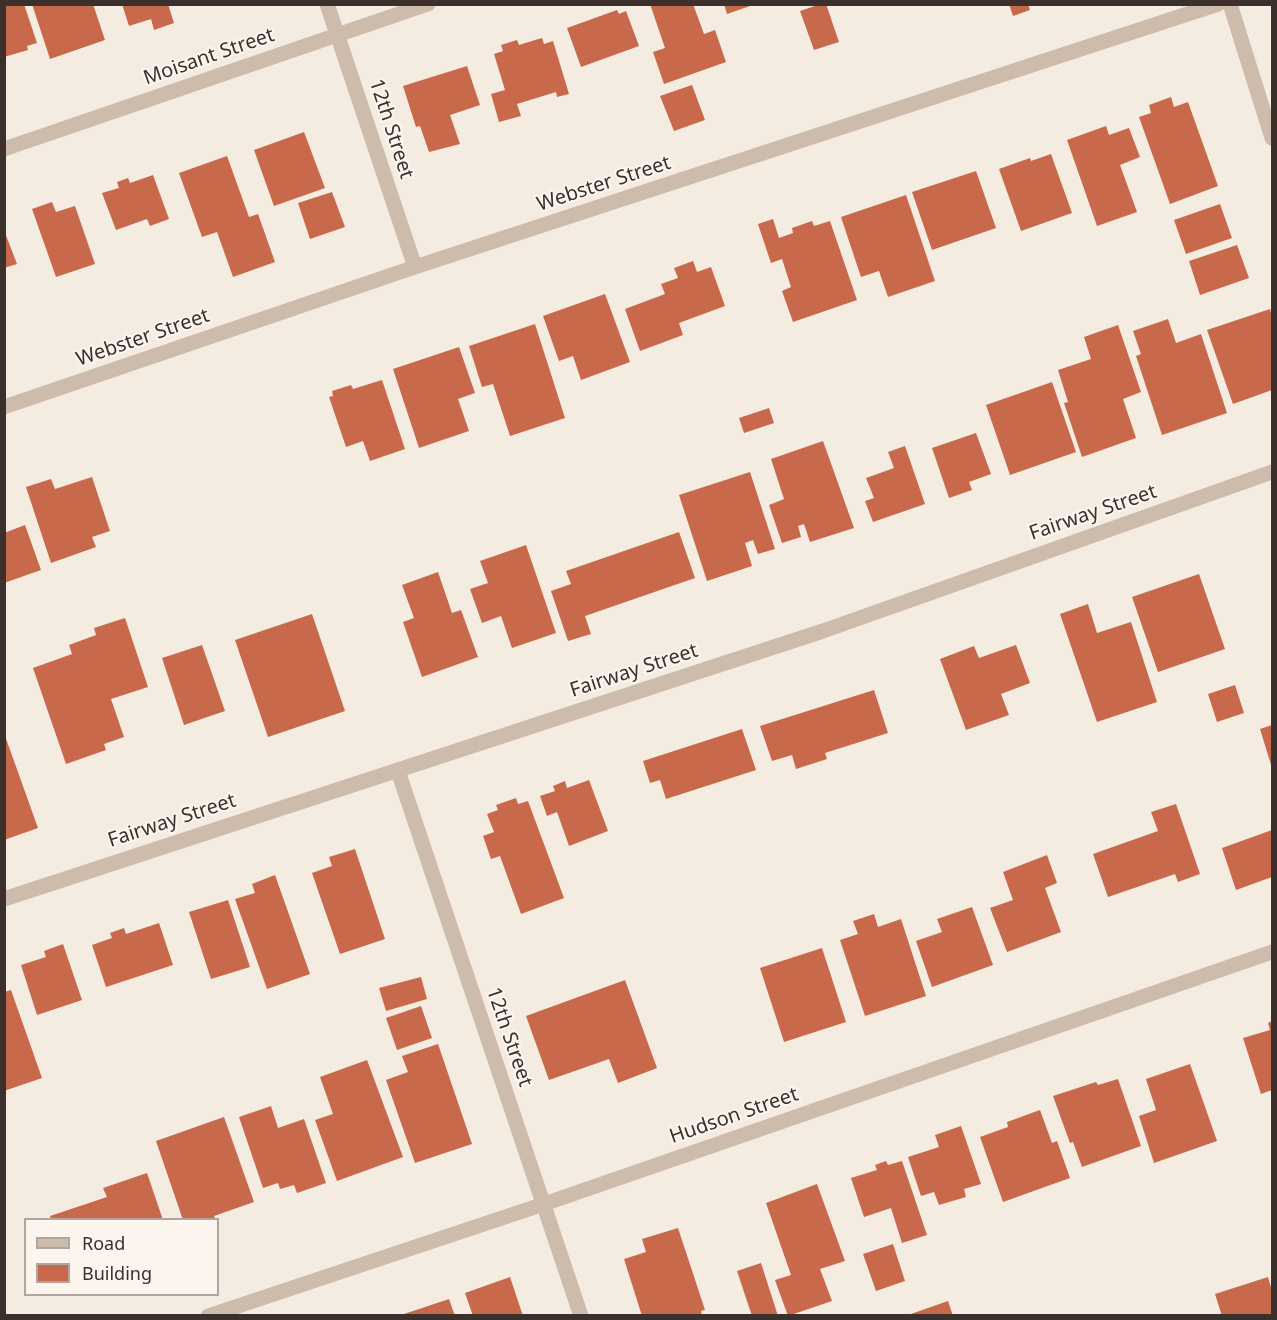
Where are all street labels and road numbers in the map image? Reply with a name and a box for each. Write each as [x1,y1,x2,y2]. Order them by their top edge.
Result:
street label: Moisant Street [140,23,278,91]
street label: 12th Street [364,76,418,182]
street label: Webster Street [534,151,674,217]
street label: Webster Street [73,304,213,372]
street label: Fairway Street [1026,480,1160,546]
street label: Fairway Street [567,639,701,703]
street label: Fairway Street [105,789,239,853]
street label: 12th Street [481,984,537,1090]
street label: Hudson Street [666,1083,802,1149]

